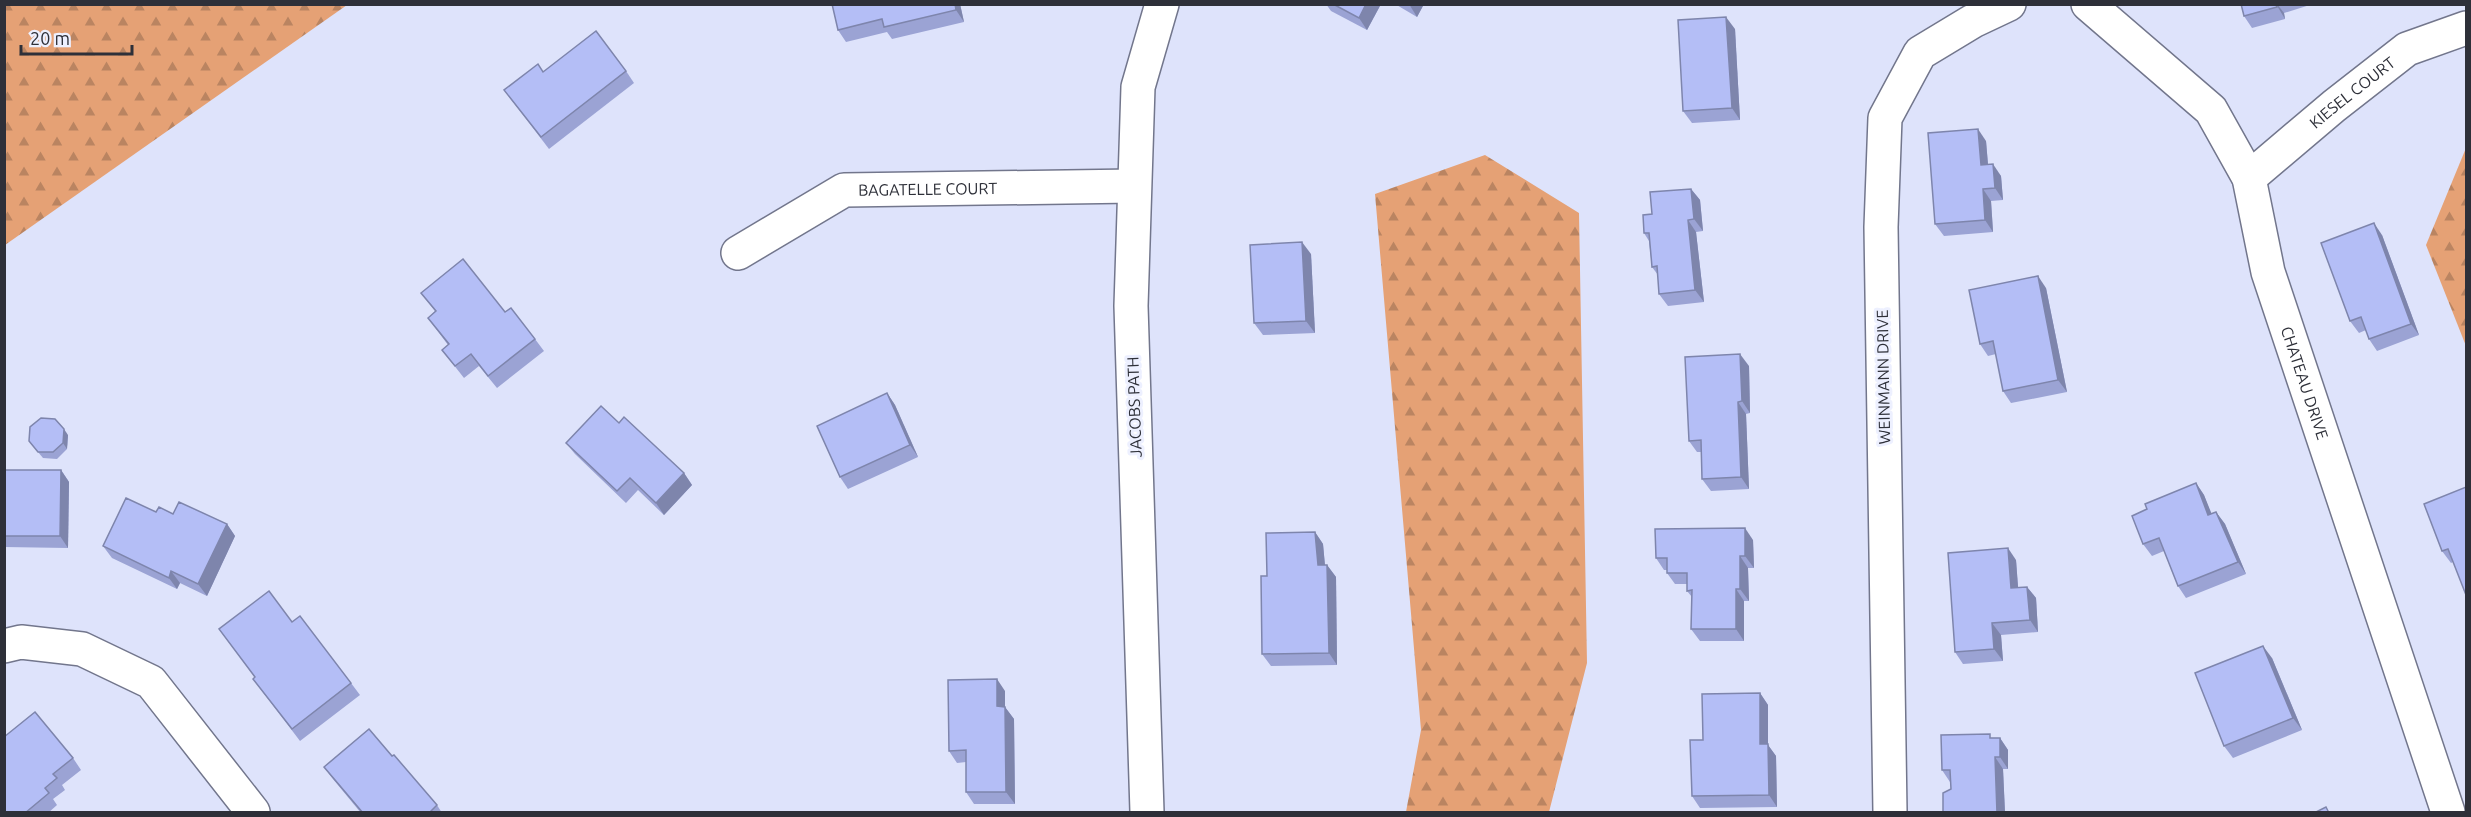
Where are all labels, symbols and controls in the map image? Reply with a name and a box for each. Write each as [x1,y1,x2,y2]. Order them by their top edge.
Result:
scale bar [21,18,132,56]
text: 20 m [30,28,70,48]
street label: KIESEL COURT [2306,53,2398,132]
street label: BAGATELLE COURT [858,179,998,199]
street label: WEINMANN DRIVE [1873,310,1893,444]
street label: CHATEAU DRIVE [2278,324,2332,442]
street label: JACOBS PATH [1123,356,1145,458]

